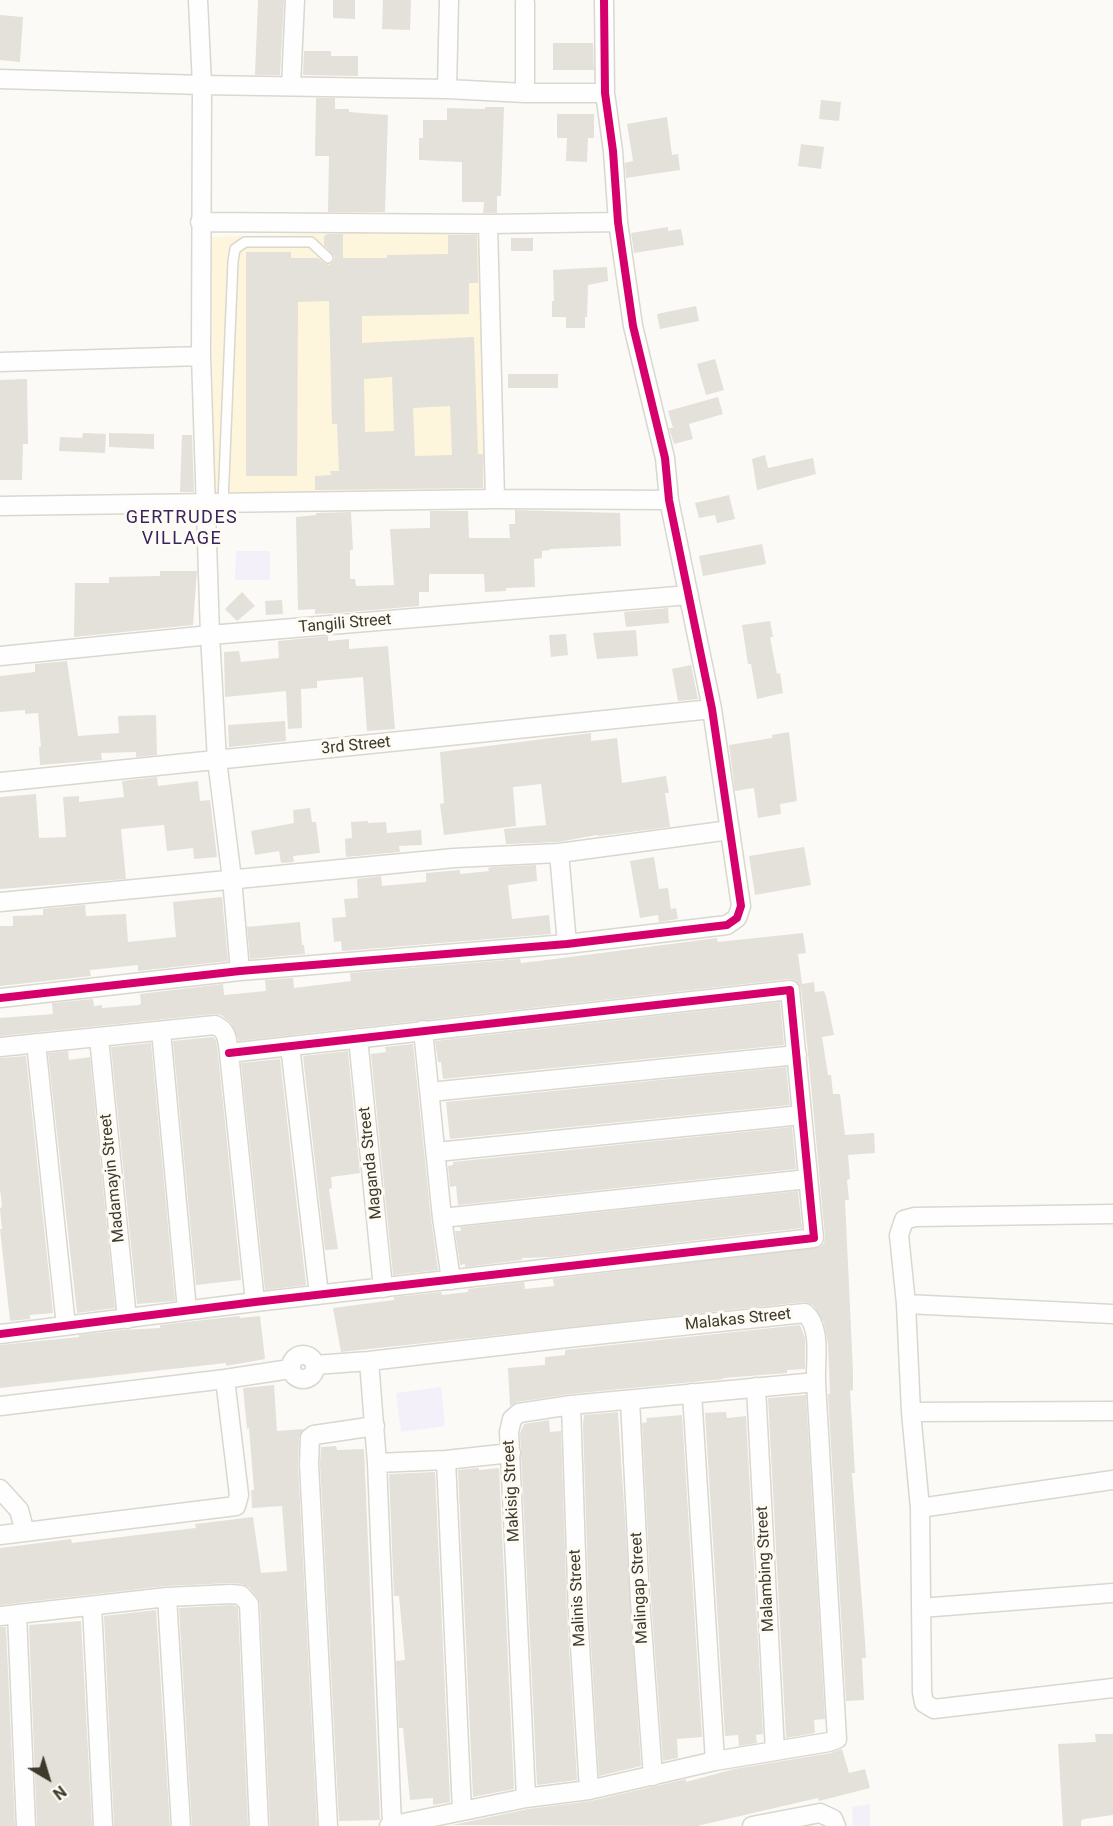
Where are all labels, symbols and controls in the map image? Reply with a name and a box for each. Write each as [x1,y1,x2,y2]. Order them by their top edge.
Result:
district label: GERTRUDES VILLAGE [126,507,238,550]
street label: Tangili Street [298,610,392,638]
street label: 3rd Street [320,733,392,759]
street label: Maganda Street [356,1106,386,1220]
street label: Madamayin Street [97,1113,129,1243]
street label: Malakas Street [684,1305,792,1335]
street label: Makisig Street [500,1440,524,1542]
street label: Malambing Street [753,1505,779,1633]
street label: Malingap Street [627,1532,653,1644]
street label: Malinis Street [566,1549,590,1647]
north arrow [18,1748,78,1808]
text: N [49,1782,70,1804]

